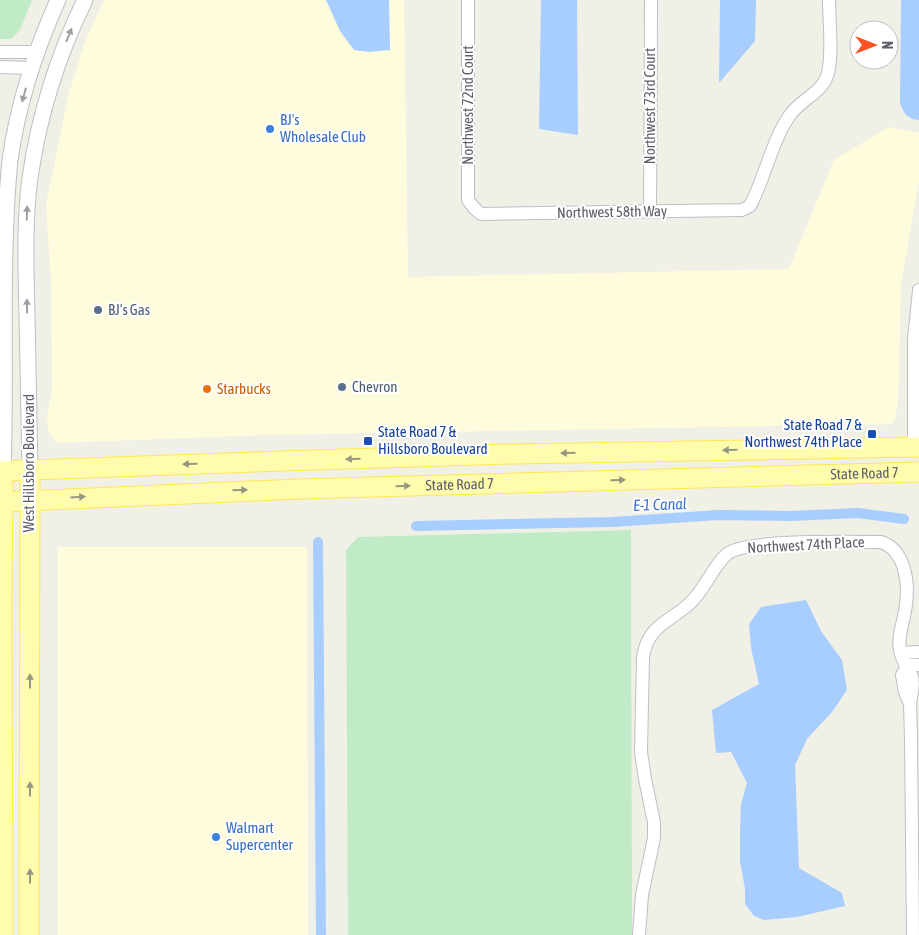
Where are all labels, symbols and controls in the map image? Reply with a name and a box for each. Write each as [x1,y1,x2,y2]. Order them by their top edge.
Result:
north arrow [849,20,899,70]
one-way arrow [65,27,73,42]
text: N [879,41,895,49]
street label: Northwest 72nd Court [459,45,476,165]
street label: Northwest 73rd Court [641,48,658,164]
one-way arrow [19,88,27,103]
place label: BJ's Wholesale Club [280,111,366,145]
marker: BJ's Wholesale Club [264,123,276,135]
street label: Northwest 58th Way [557,202,667,221]
one-way arrow [24,205,32,221]
one-way arrow [23,298,31,314]
place label: BJ’s Gas [108,301,150,318]
marker: BJ’s Gas [92,304,104,316]
place label: Chevron [352,378,398,395]
place label: Starbucks [217,380,271,397]
marker: Chevron [336,381,348,393]
marker: Starbucks [201,383,213,395]
street label: West Hillsboro Boulevard [20,394,37,532]
place label: State Road 7 & Northwest 74th Place [745,416,862,450]
place label: State Road 7 & Hillsboro Boulevard [378,423,488,457]
marker: State Road 7 & Northwest 74th Place [866,428,878,440]
marker: State Road 7 & Hillsboro Boulevard [362,435,374,447]
one-way arrow [722,447,738,455]
one-way arrow [560,449,576,457]
one-way arrow [345,455,361,463]
one-way arrow [182,460,198,468]
street label: State Road 7 [830,464,899,482]
street label: State Road 7 [425,475,494,494]
one-way arrow [610,476,626,484]
one-way arrow [395,482,411,490]
one-way arrow [232,486,248,494]
one-way arrow [70,493,86,501]
water label: E-1 Canal [633,494,687,514]
street label: Northwest 74th Place [747,533,865,556]
one-way arrow [26,673,34,689]
one-way arrow [26,781,34,797]
place label: Walmart Supercenter [226,819,294,853]
marker: Walmart Supercenter [210,831,222,843]
one-way arrow [26,868,34,884]

